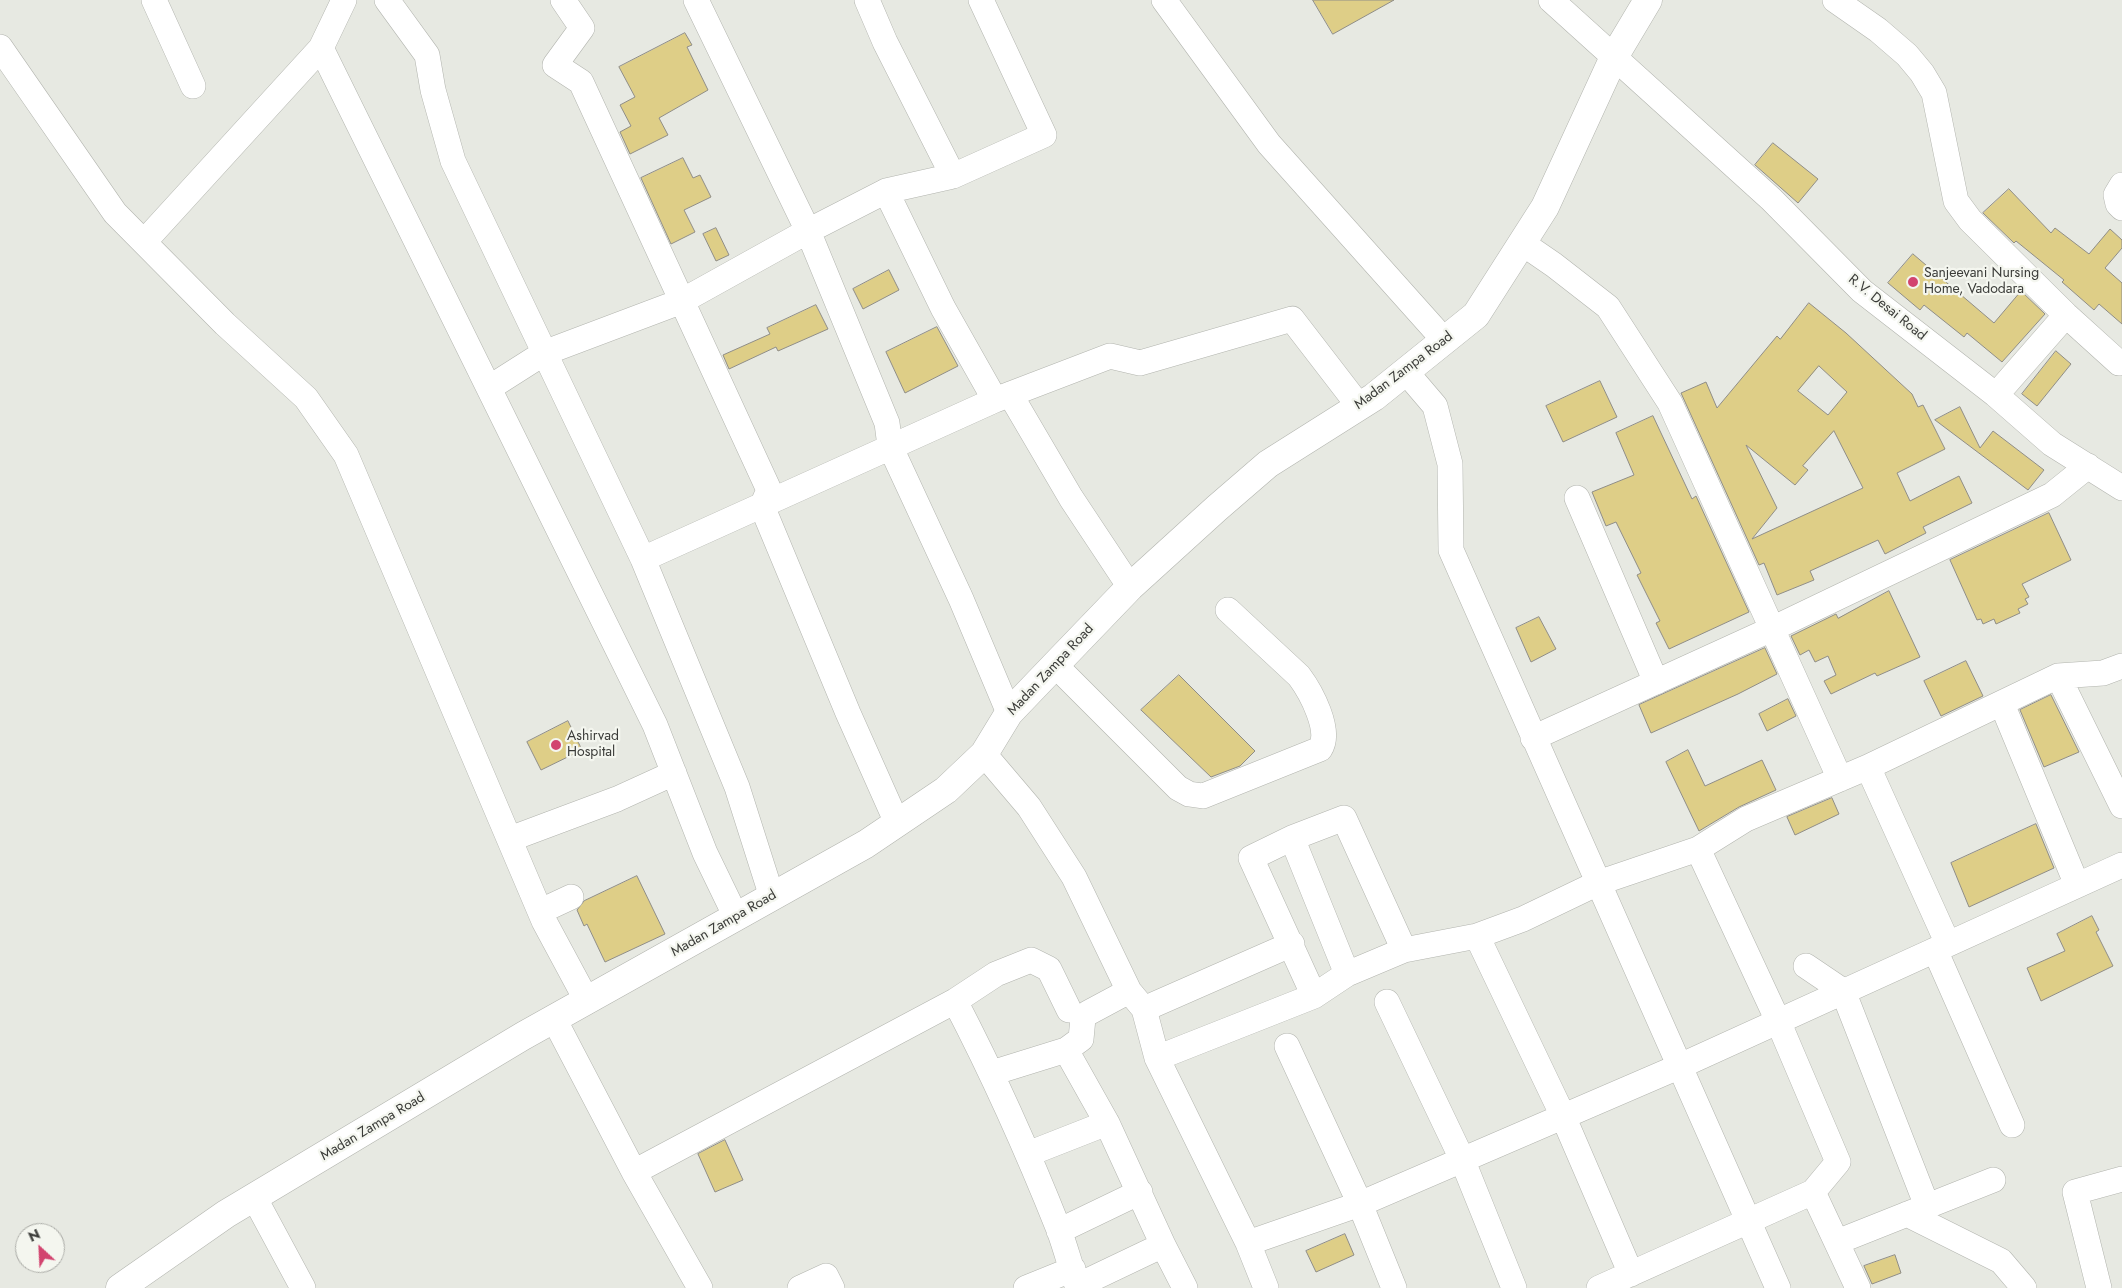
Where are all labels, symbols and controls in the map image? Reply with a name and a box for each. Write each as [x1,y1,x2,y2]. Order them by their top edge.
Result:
place label: Sanjeevani Nursing Home, Vadodara [1924,266,2039,298]
street label: R.V. Desai Road [1845,271,1929,345]
marker: Sanjeevani Nursing Home, Vadodara [1906,275,1920,289]
street label: Madan Zampa Road [1352,329,1456,413]
street label: Madan Zampa Road [1004,621,1098,719]
place label: Ashirvad Hospital [567,729,619,762]
marker: Ashirvad Hospital [549,738,563,752]
street label: Madan Zampa Road [668,887,780,961]
street label: Madan Zampa Road [318,1089,428,1165]
north arrow [15,1223,65,1273]
text: N [25,1224,43,1247]

